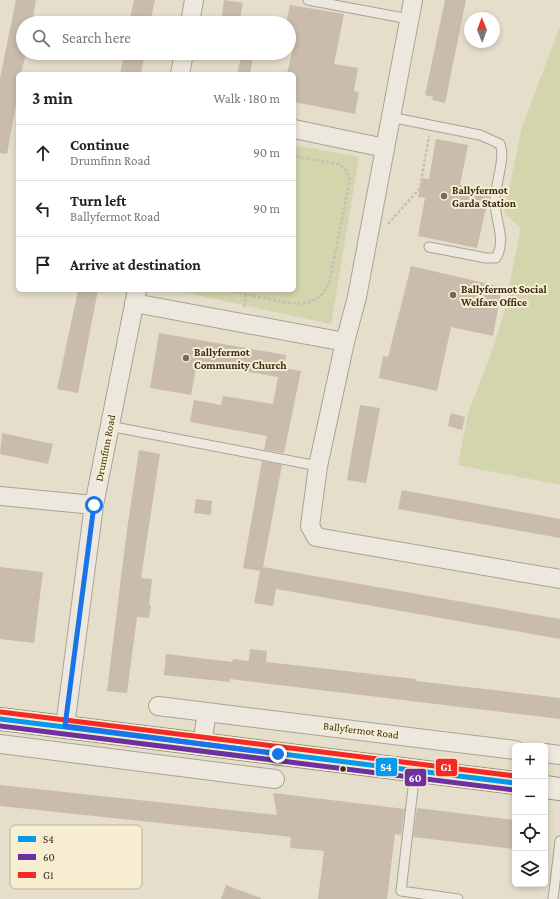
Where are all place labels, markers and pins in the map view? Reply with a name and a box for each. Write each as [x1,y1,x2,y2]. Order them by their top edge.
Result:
place label: Ballyfermot Garda Station [452,184,517,209]
marker: Ballyfermot Garda Station [439,191,449,201]
place label: Ballyfermot Social Welfare Office [460,283,548,308]
marker: Ballyfermot Social Welfare Office [448,290,458,300]
place label: Ballyfermot Community Church [194,346,287,371]
marker: Ballyfermot Community Church [181,353,191,363]
unlabelled marker [338,764,348,774]

